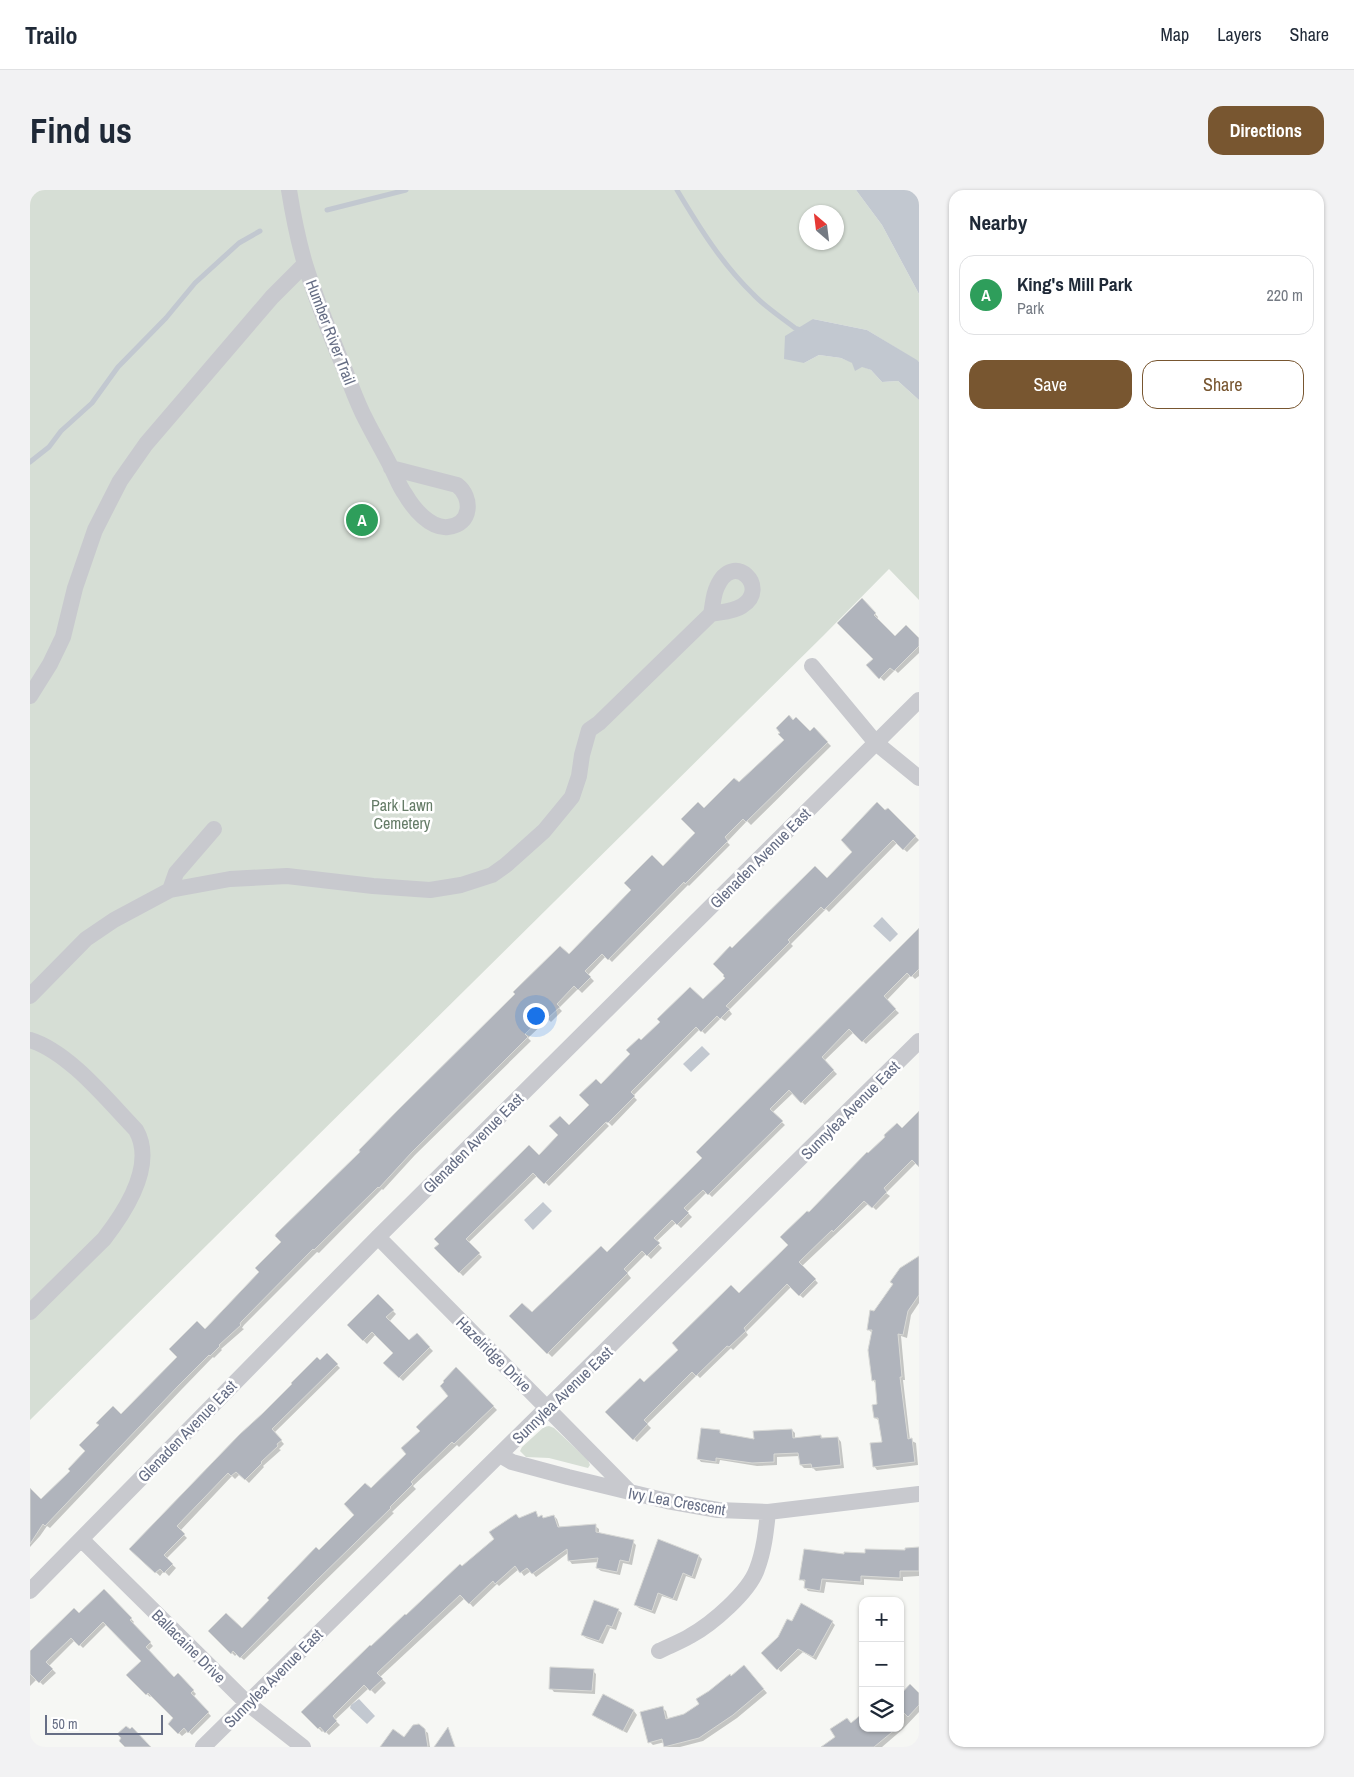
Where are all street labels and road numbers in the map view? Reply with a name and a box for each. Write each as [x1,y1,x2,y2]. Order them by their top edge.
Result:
street label: Humber River Trail [301,276,361,388]
street label: Glenaden Avenue East [705,803,815,913]
street label: Sunnylea Avenue East [796,1055,905,1164]
street label: Glenaden Avenue East [418,1088,528,1198]
street label: Hazelridge Drive [451,1311,537,1397]
street label: Sunnylea Avenue East [507,1341,617,1449]
street label: Glenaden Avenue East [133,1375,242,1487]
street label: Ivy Lea Crescent [627,1482,728,1520]
street label: Ballacaine Drive [147,1604,231,1688]
street label: Sunnylea Avenue East [219,1623,328,1732]

